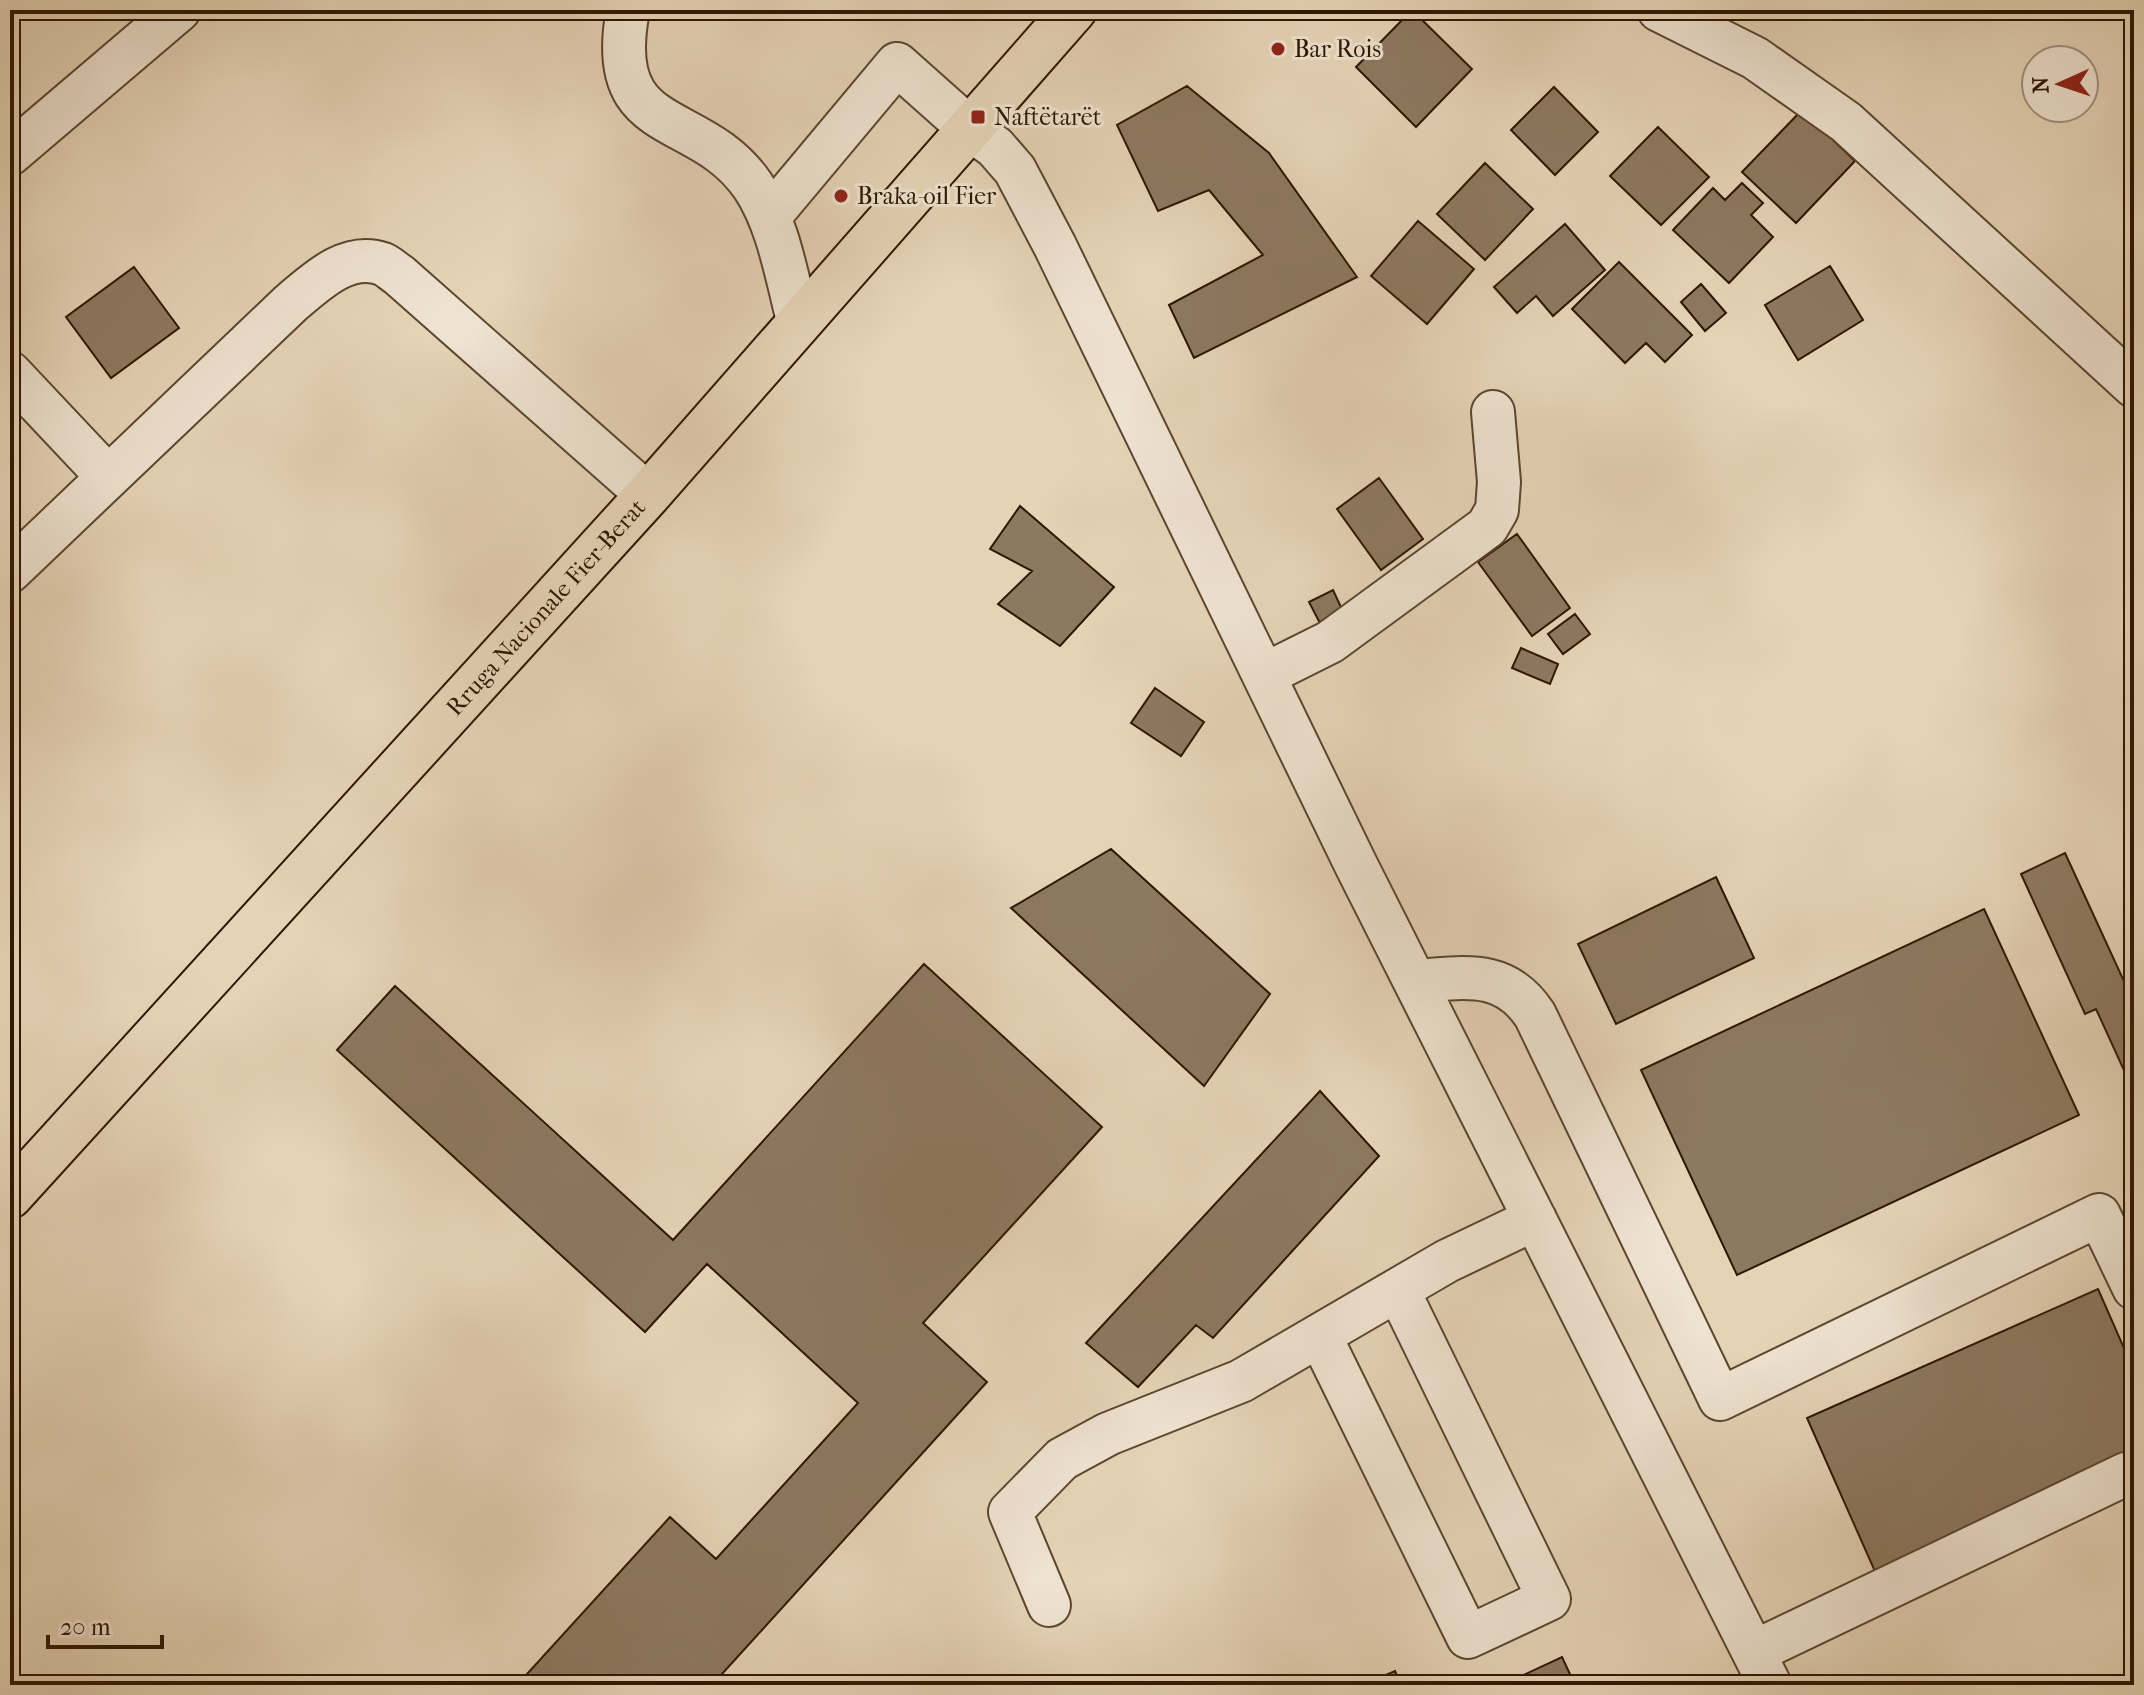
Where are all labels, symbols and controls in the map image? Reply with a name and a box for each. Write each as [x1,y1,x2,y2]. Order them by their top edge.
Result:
place label: Bar Rois [1294,35,1381,63]
marker: Bar Rois [1269,40,1287,58]
north arrow [2020,44,2100,124]
text: N [2028,76,2054,94]
place label: Naftëtarët [994,103,1102,131]
marker: Naftëtarët [969,108,987,126]
place label: Braka-oil Fier [857,182,997,210]
marker: Braka-oil Fier [832,187,850,205]
street label: Rruga Nacionale Fier-Berat [440,493,652,721]
scale bar [48,1599,162,1649]
text: 20 m [60,1613,111,1641]

